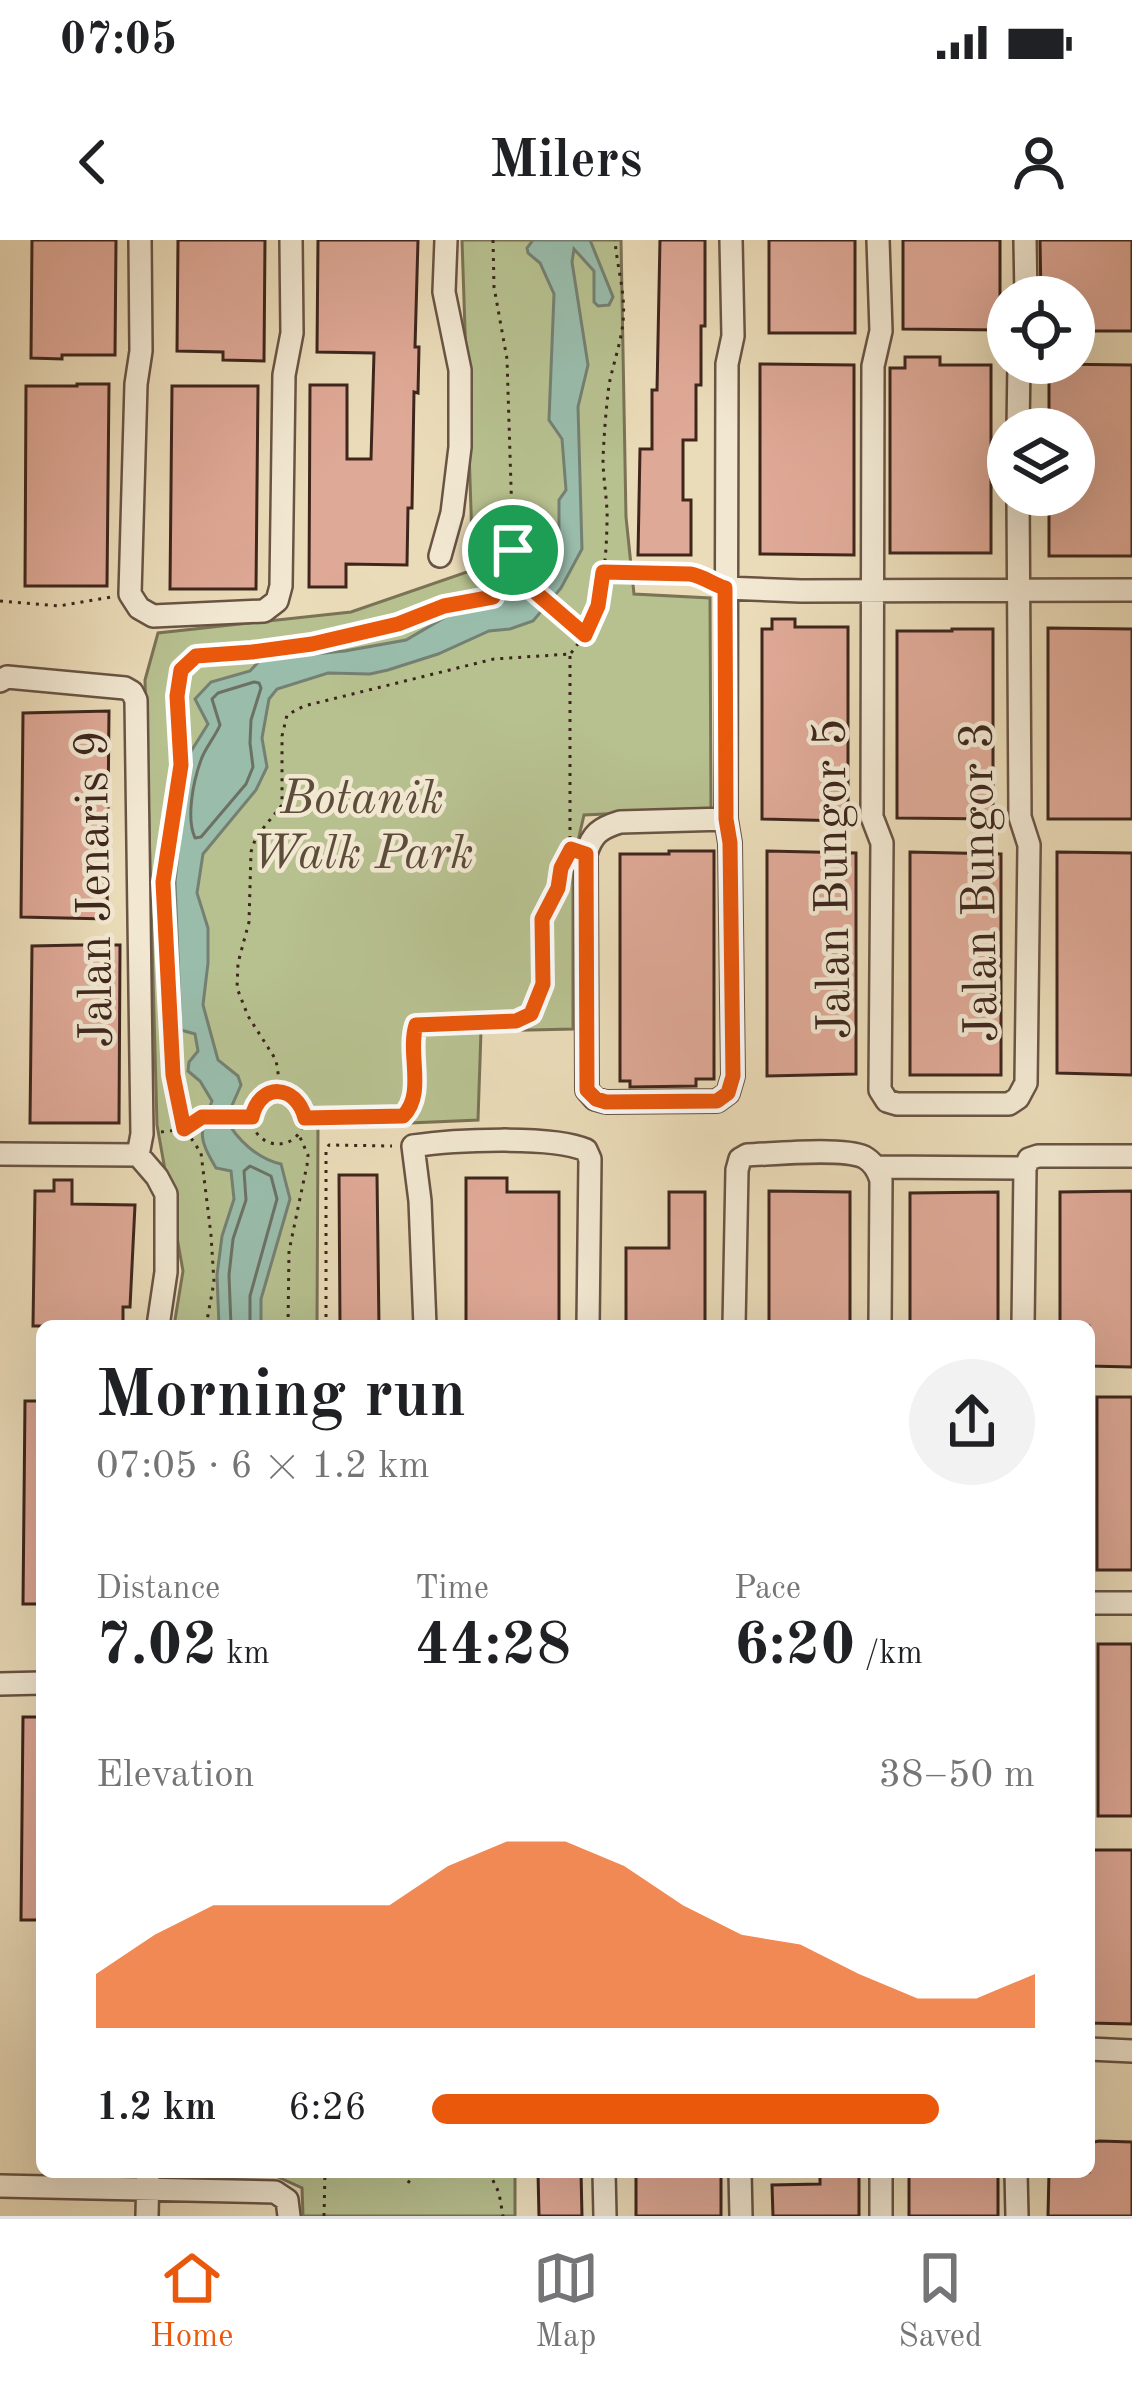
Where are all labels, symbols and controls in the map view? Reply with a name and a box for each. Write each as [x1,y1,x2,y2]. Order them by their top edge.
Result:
text: 07:05 [60,19,177,64]
icon: back [60,129,126,195]
icon: person [1006,129,1072,195]
text: Milers [490,135,642,189]
map controls [987,276,1095,516]
button: locate [987,276,1095,384]
button: layers [987,408,1095,516]
pin [462,499,564,601]
icon: arrive [480,517,546,583]
street label: Jalan Bungor 5 [807,718,861,1040]
street label: Jalan Bungor 3 [954,721,1008,1043]
street label: Jalan Jenaris 9 [69,730,123,1048]
park label: Botanik Walk Park [250,776,474,879]
button: share [909,1359,1035,1485]
text: Morning run [96,1365,466,1431]
text: 07:05 · 6 × 1.2 km [96,1447,430,1486]
text: Distance [96,1573,220,1606]
text: Time [415,1573,489,1606]
text: Pace [734,1573,801,1606]
text: 7.02 [96,1617,217,1677]
text: 44:28 [415,1617,571,1677]
text: 6:20 [734,1617,855,1677]
text: km [217,1638,270,1671]
text: /km [855,1638,923,1671]
text: Elevation [96,1756,255,1795]
text: 38–50 m [878,1756,1035,1795]
text: 1.2 km [96,2089,216,2128]
text: 6:26 [288,2089,367,2128]
tab: Home [150,2245,233,2358]
tab: Map [533,2245,599,2358]
tab: Saved [898,2245,982,2358]

